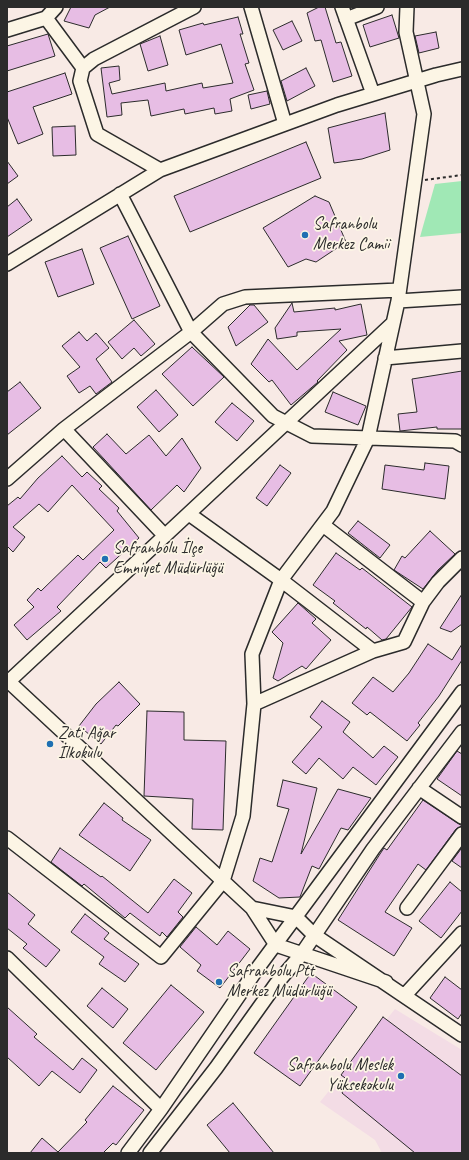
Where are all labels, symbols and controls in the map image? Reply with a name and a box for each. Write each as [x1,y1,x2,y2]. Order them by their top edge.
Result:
place label: Safranbolu Merkez Camii [313,215,389,255]
marker: Safranbolu Merkez Camii [300,230,310,240]
place label: Safranbolu İlçe Emniyet Müdürlüğü [113,539,223,579]
marker: Safranbolu İlçe Emniyet Müdürlüğü [100,554,110,564]
place label: Zati Ağar İlkokulu [58,724,115,764]
marker: Zati Ağar İlkokulu [45,739,55,749]
place label: Safranbolu Ptt Merkez Müdürlüğü [227,962,331,1002]
marker: Safranbolu Ptt Merkez Müdürlüğü [214,977,224,987]
place label: Safranbolu Meslek Yüksekokulu [287,1056,393,1096]
marker: Safranbolu Meslek Yüksekokulu [396,1071,406,1081]

